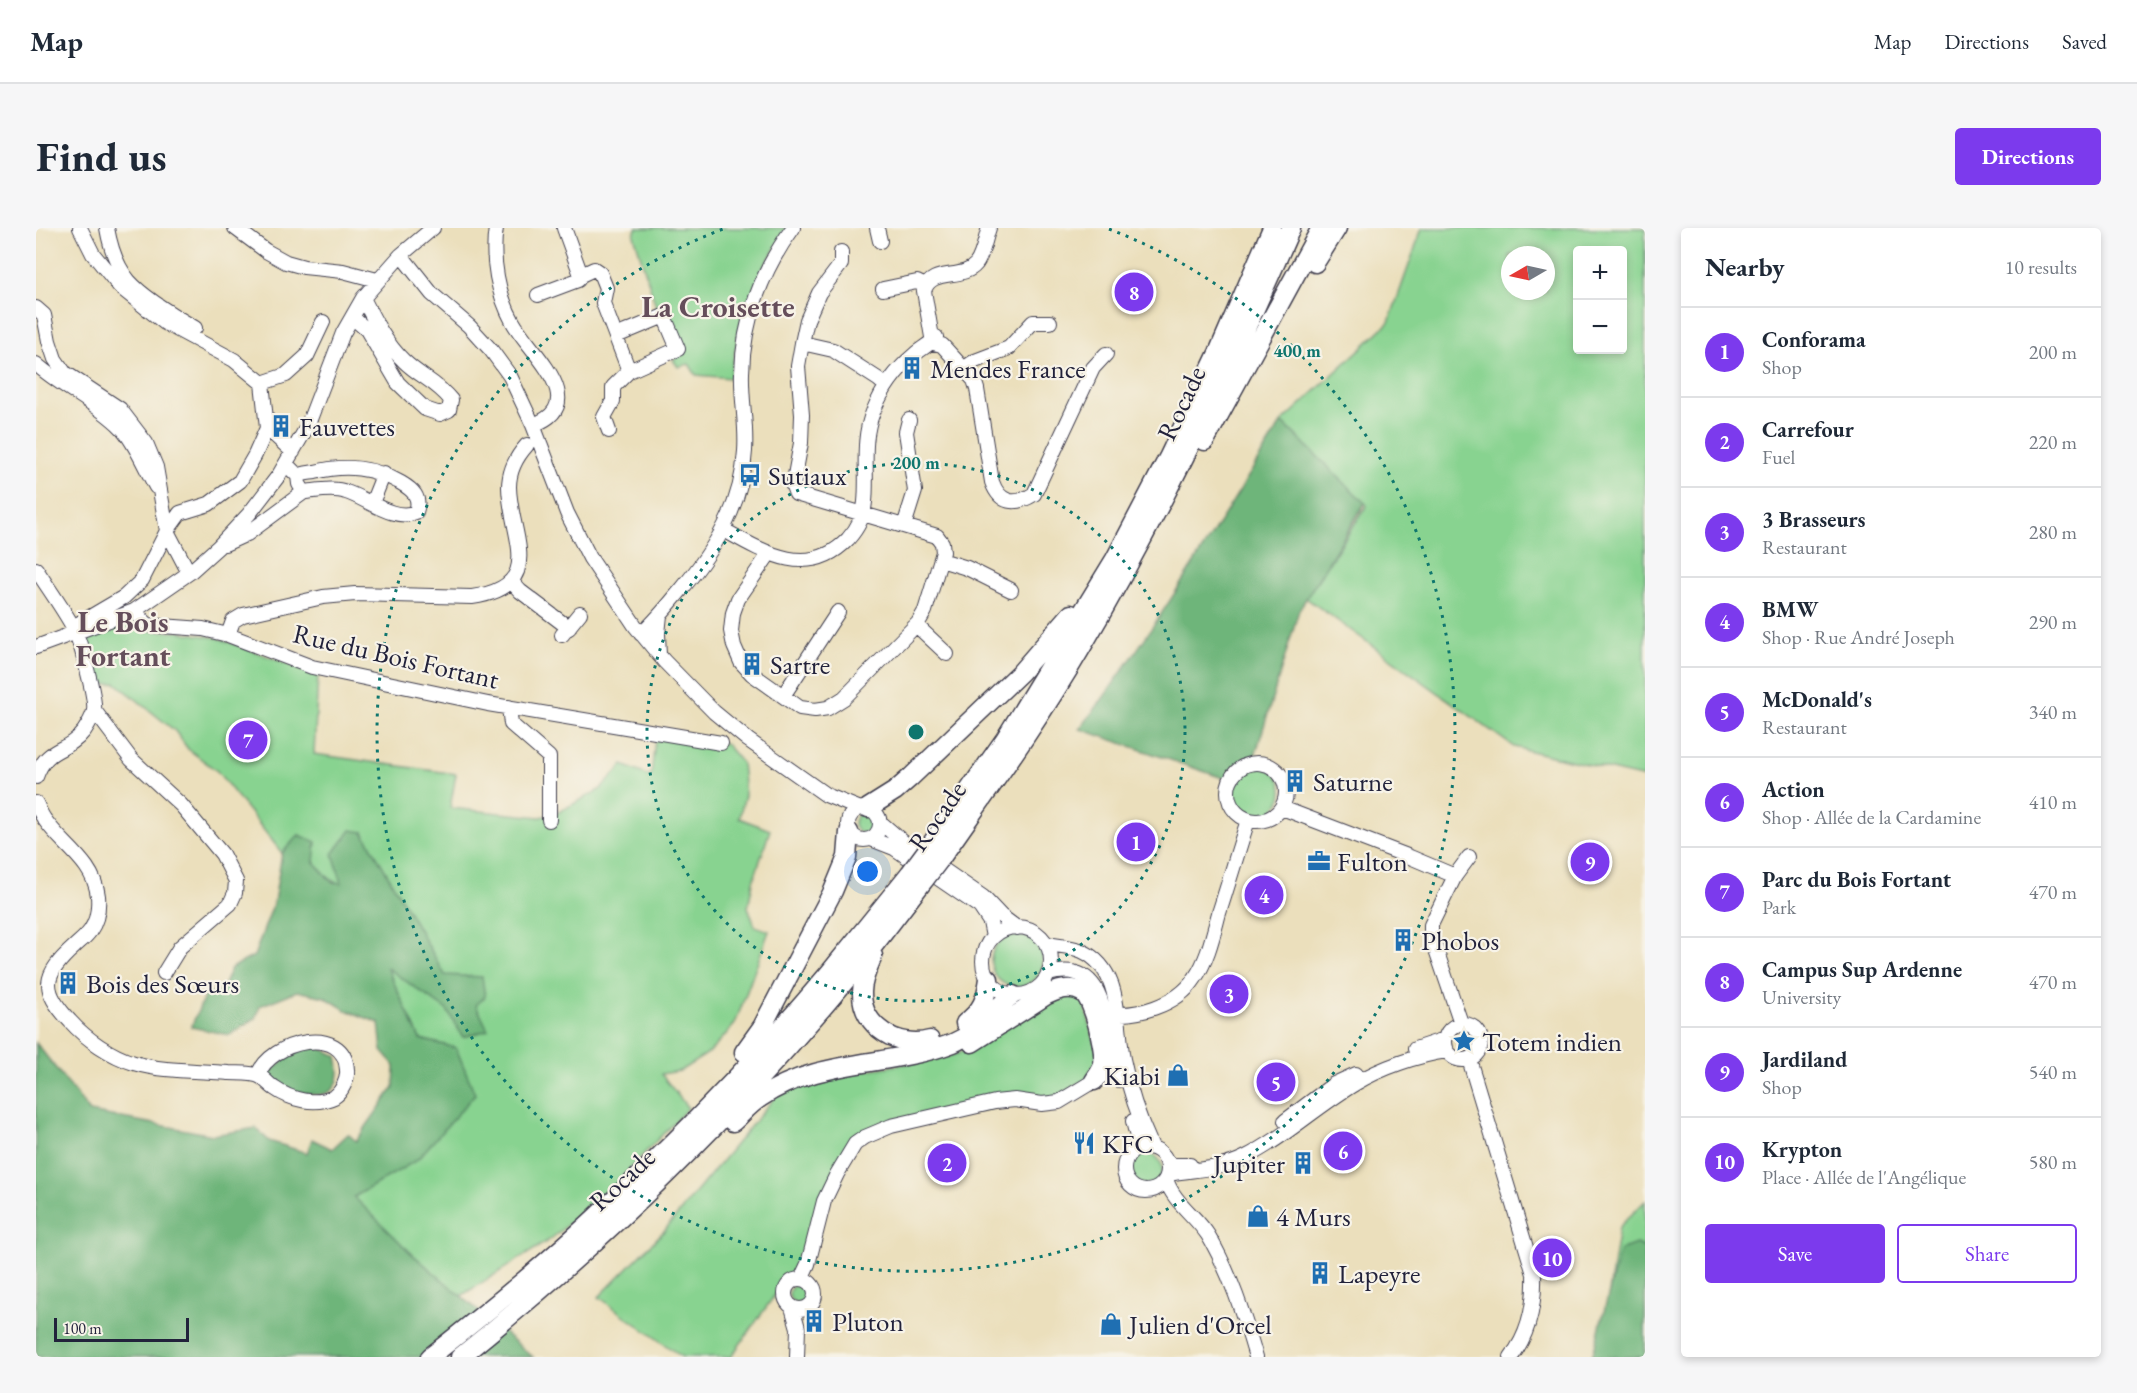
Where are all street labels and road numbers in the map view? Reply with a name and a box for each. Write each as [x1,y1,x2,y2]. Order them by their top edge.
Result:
street label: Rocade [1149,360,1213,446]
street label: Rue du Bois Fortant [290,615,503,697]
street label: Rocade [900,774,974,858]
street label: Rocade [581,1140,663,1218]

